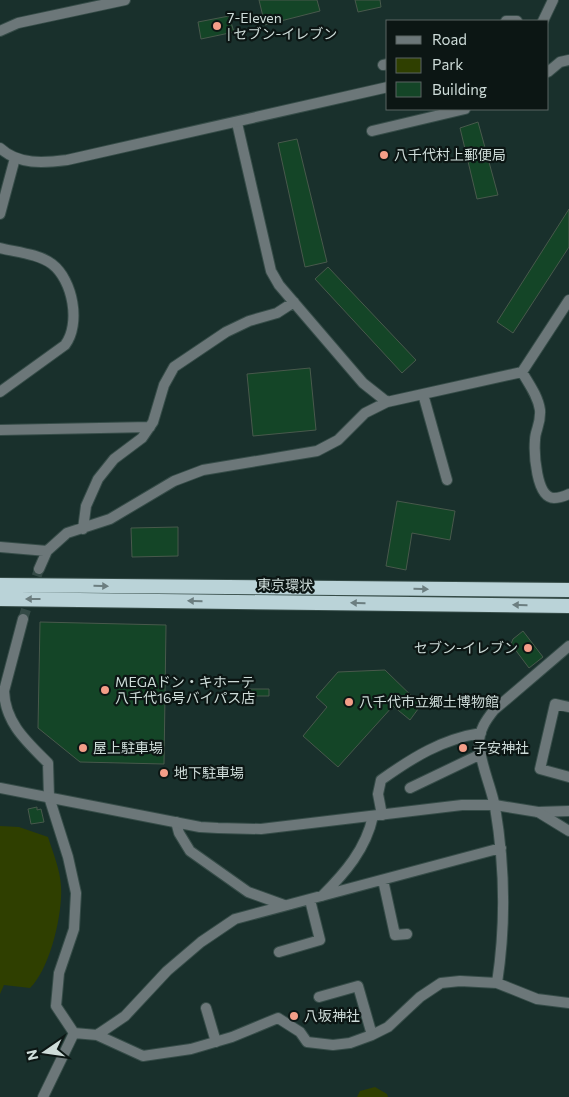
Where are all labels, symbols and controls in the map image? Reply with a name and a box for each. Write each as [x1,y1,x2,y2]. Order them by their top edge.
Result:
place label: 7-Eleven | セブン-イレブン [227,9,337,42]
marker: 7-Eleven | セブン-イレブン [211,20,223,32]
legend [386,20,549,110]
text: Road [432,30,467,48]
text: Park [432,55,463,73]
text: Building [432,80,487,98]
place label: 八千代村上郵便局 [394,146,506,163]
marker: 八千代村上郵便局 [378,149,390,161]
street label: 東京環状 [257,576,313,593]
one-way arrow [93,582,109,590]
one-way arrow [413,585,429,593]
one-way arrow [25,595,41,603]
one-way arrow [187,596,203,604]
one-way arrow [350,598,366,606]
one-way arrow [512,601,528,609]
place label: セブン-イレブン [414,639,518,656]
marker: セブン-イレブン [522,642,534,654]
place label: MEGAドン・キホーテ 八千代16号バイパス店 [115,673,255,706]
marker: MEGAドン・キホーテ 八千代16号バイパス店 [99,684,111,696]
place label: 八千代市立郷土博物館 [359,693,499,710]
marker: 八千代市立郷土博物館 [343,696,355,708]
place label: 屋上駐車場 [93,739,163,756]
place label: 子安神社 [473,739,529,756]
marker: 屋上駐車場 [77,742,89,754]
marker: 子安神社 [457,742,469,754]
place label: 地下駐車場 [174,764,244,781]
marker: 地下駐車場 [158,767,170,779]
place label: 八坂神社 [304,1007,360,1024]
marker: 八坂神社 [288,1010,300,1022]
north arrow [20,1027,70,1077]
text: N [22,1048,41,1062]

